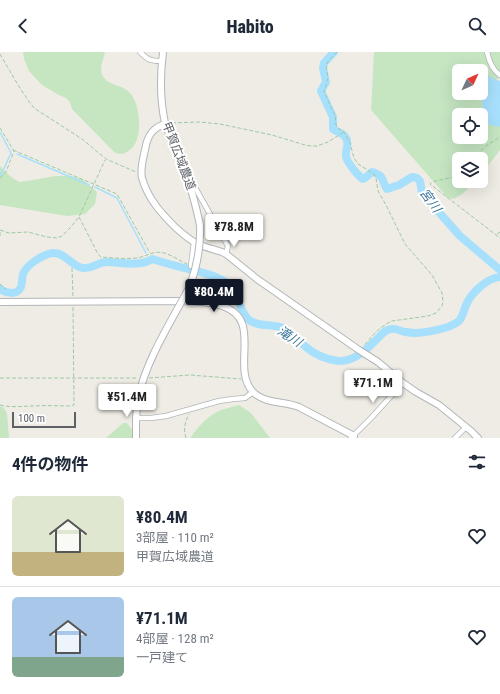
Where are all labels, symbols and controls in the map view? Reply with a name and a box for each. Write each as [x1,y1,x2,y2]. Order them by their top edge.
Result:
icon: back [12,15,34,37]
icon: search [466,15,488,37]
text: Habito [226,16,274,37]
north arrow [452,64,488,100]
map controls [452,64,488,188]
button: locate [452,108,488,144]
street label: 甲賀広域農道 [160,120,198,192]
button: layers [452,152,488,188]
water label: 宮川 [417,185,445,217]
pin: ¥78.8M [201,214,267,248]
text: ¥78.8M [214,219,254,234]
pin: ¥80.4M [181,279,247,313]
text: ¥80.4M [194,284,234,299]
water label: 滝川 [275,323,306,351]
pin: ¥71.1M [340,370,406,404]
text: ¥71.1M [353,375,393,390]
pin: ¥51.4M [94,384,160,418]
text: ¥51.4M [107,389,147,404]
scale bar [12,410,76,429]
text: 100 m [18,412,45,425]
icon: filters [466,451,488,473]
text: 4件の物件 [12,454,89,474]
text: ¥80.4M [136,507,188,527]
icon: home [44,512,92,560]
icon: heart [466,525,488,547]
text: 3部屋 · 110 m² [136,530,214,545]
text: 甲賀広域農道 [136,549,214,564]
text: ¥71.1M [136,608,188,628]
icon: home [44,613,92,661]
icon: heart [466,626,488,648]
text: 4部屋 · 128 m² [136,631,214,646]
text: 一戸建て [136,650,188,665]

